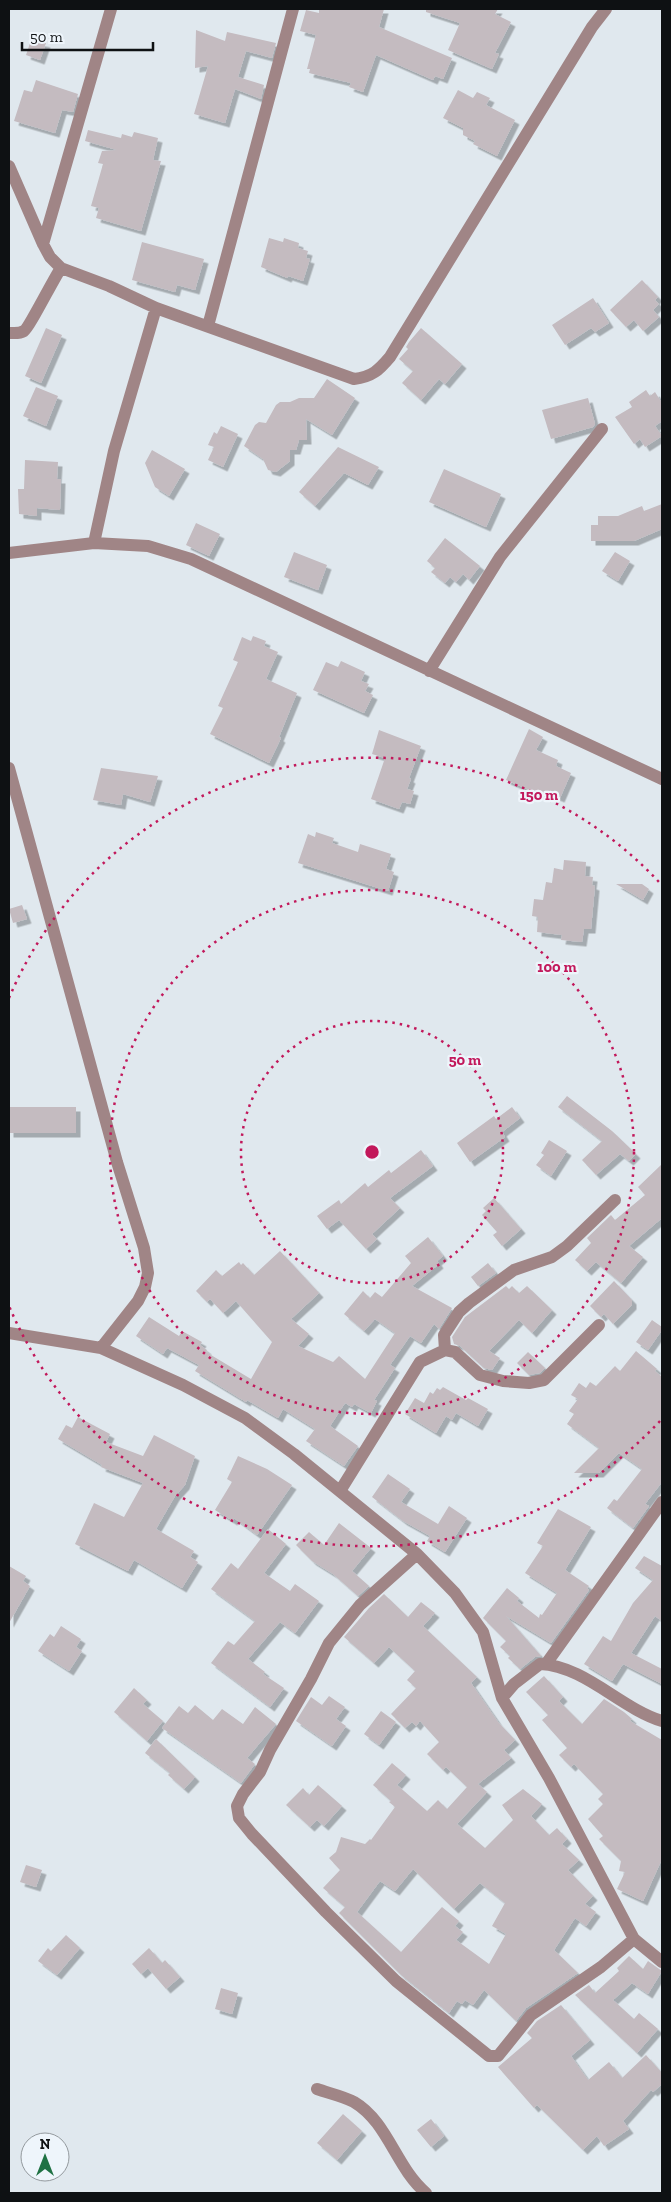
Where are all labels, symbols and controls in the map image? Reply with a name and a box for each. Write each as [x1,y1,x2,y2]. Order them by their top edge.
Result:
scale bar [22,20,154,52]
text: 50 m [30,28,63,46]
text: 150 m [520,786,558,804]
text: 100 m [537,958,577,976]
text: 50 m [449,1051,481,1069]
centre of rings [363,1143,381,1161]
north arrow [20,2132,70,2182]
text: N [40,2136,51,2153]

